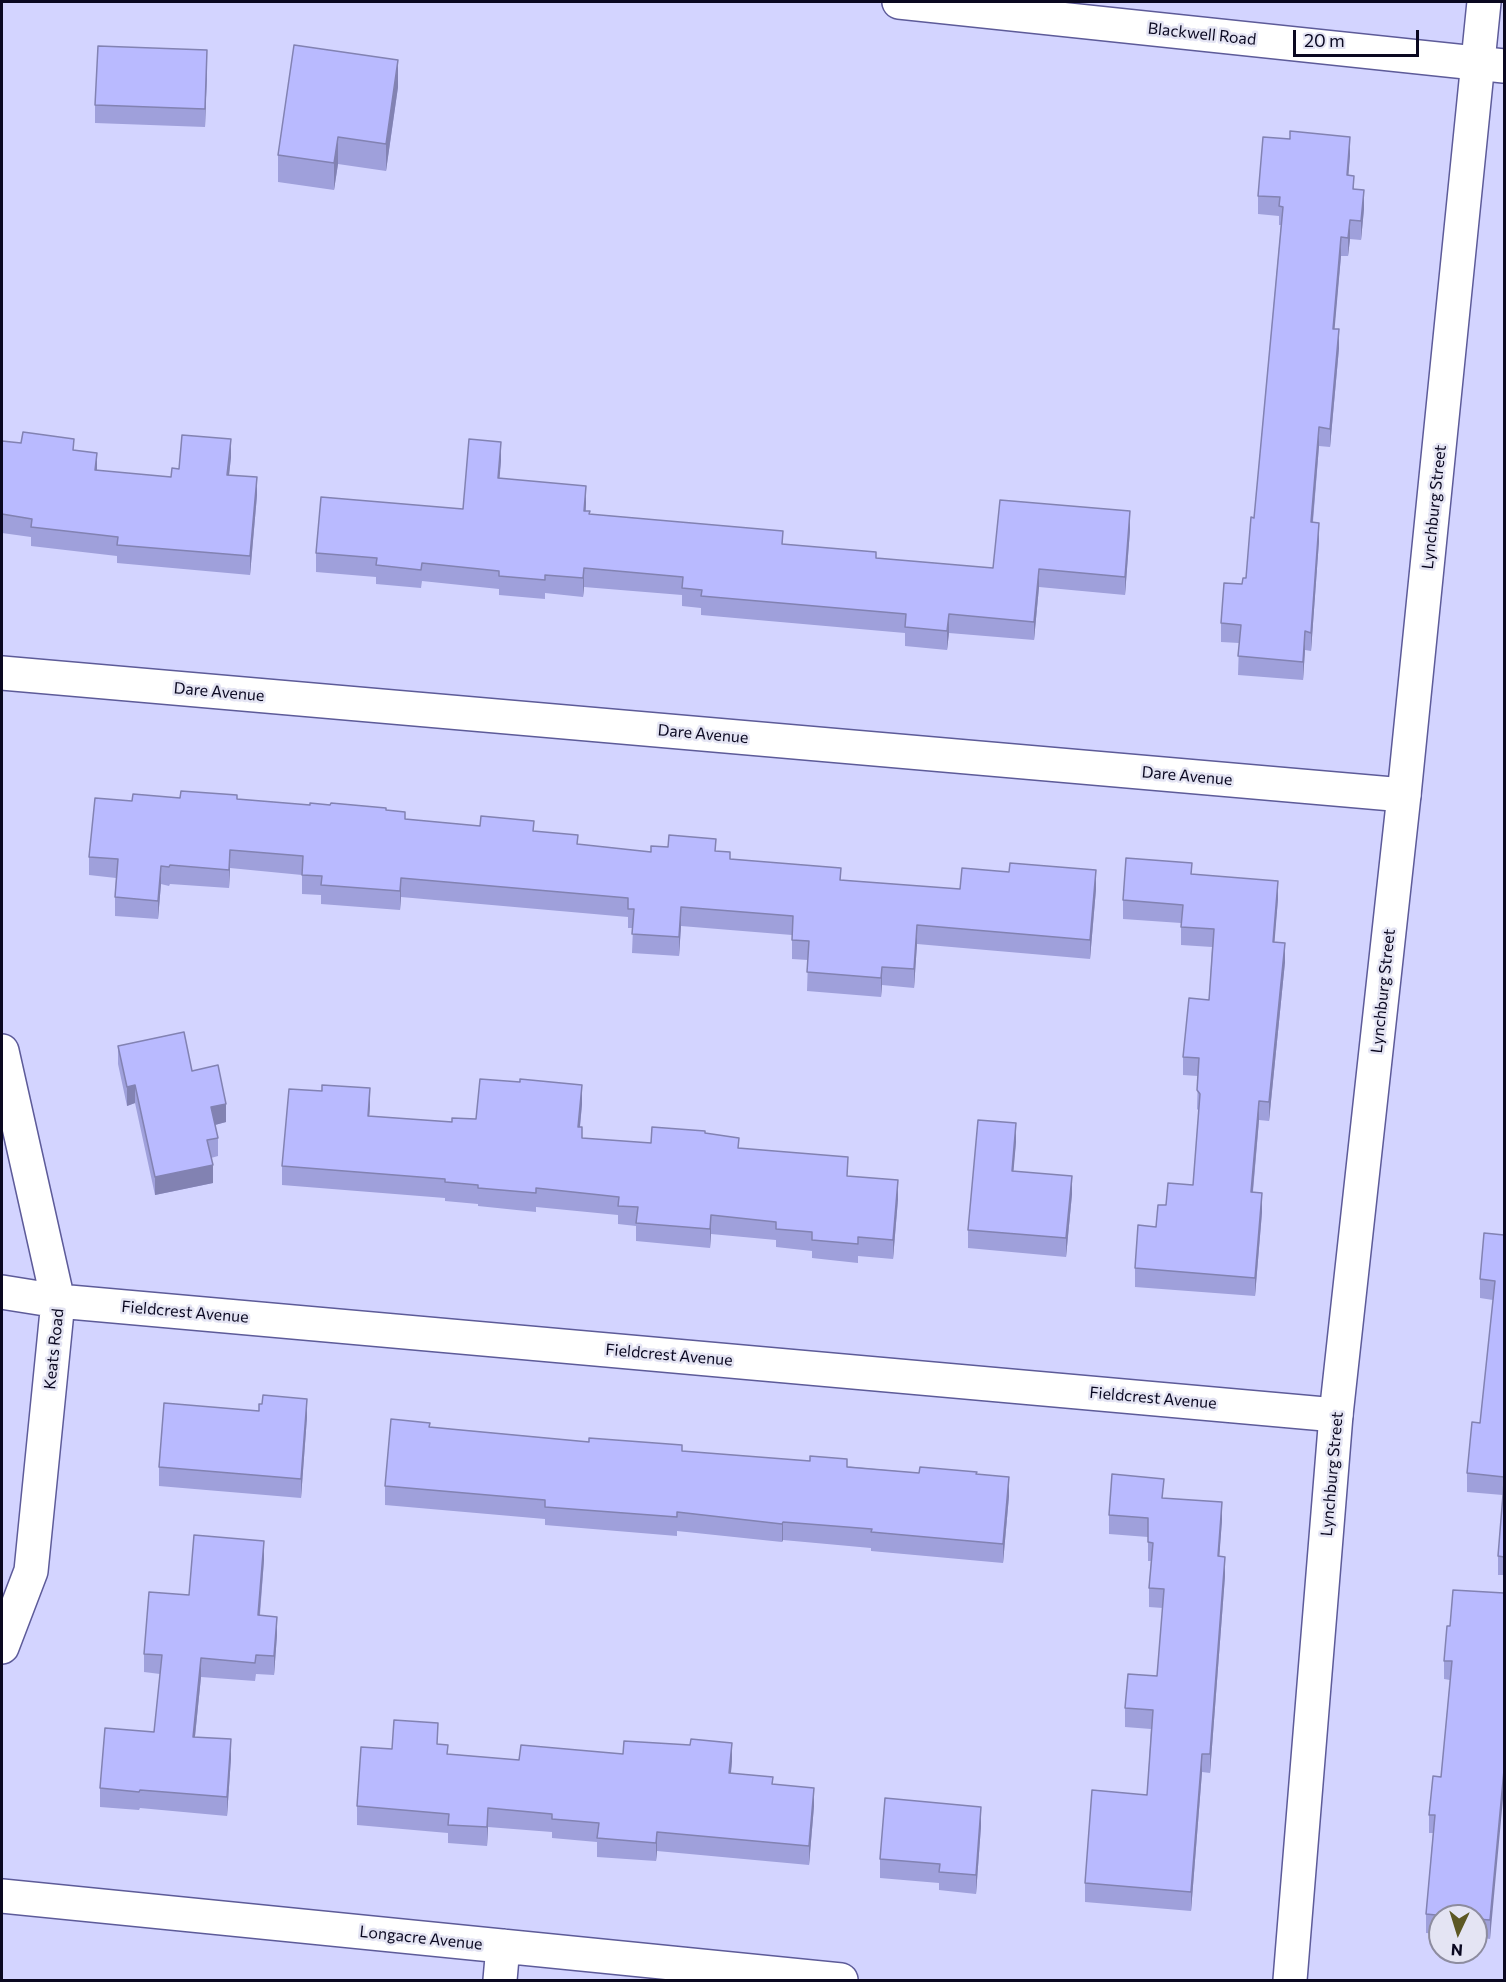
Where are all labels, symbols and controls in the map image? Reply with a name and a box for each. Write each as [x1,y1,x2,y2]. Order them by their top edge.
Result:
scale bar [1296,18,1422,56]
street label: Blackwell Road [1147,19,1257,49]
text: 20 m [1304,29,1345,51]
street label: Lynchburg Street [1418,444,1450,570]
street label: Dare Avenue [173,678,265,706]
street label: Dare Avenue [657,720,749,748]
street label: Dare Avenue [1141,762,1233,790]
street label: Lynchburg Street [1367,928,1399,1054]
street label: Fieldcrest Avenue [121,1297,249,1327]
street label: Keats Road [40,1308,68,1390]
street label: Fieldcrest Avenue [605,1340,733,1370]
street label: Fieldcrest Avenue [1089,1383,1217,1413]
street label: Lynchburg Street [1317,1411,1347,1537]
north arrow [1428,1904,1488,1964]
street label: Longacre Avenue [358,1922,484,1954]
text: N [1450,1941,1463,1960]

